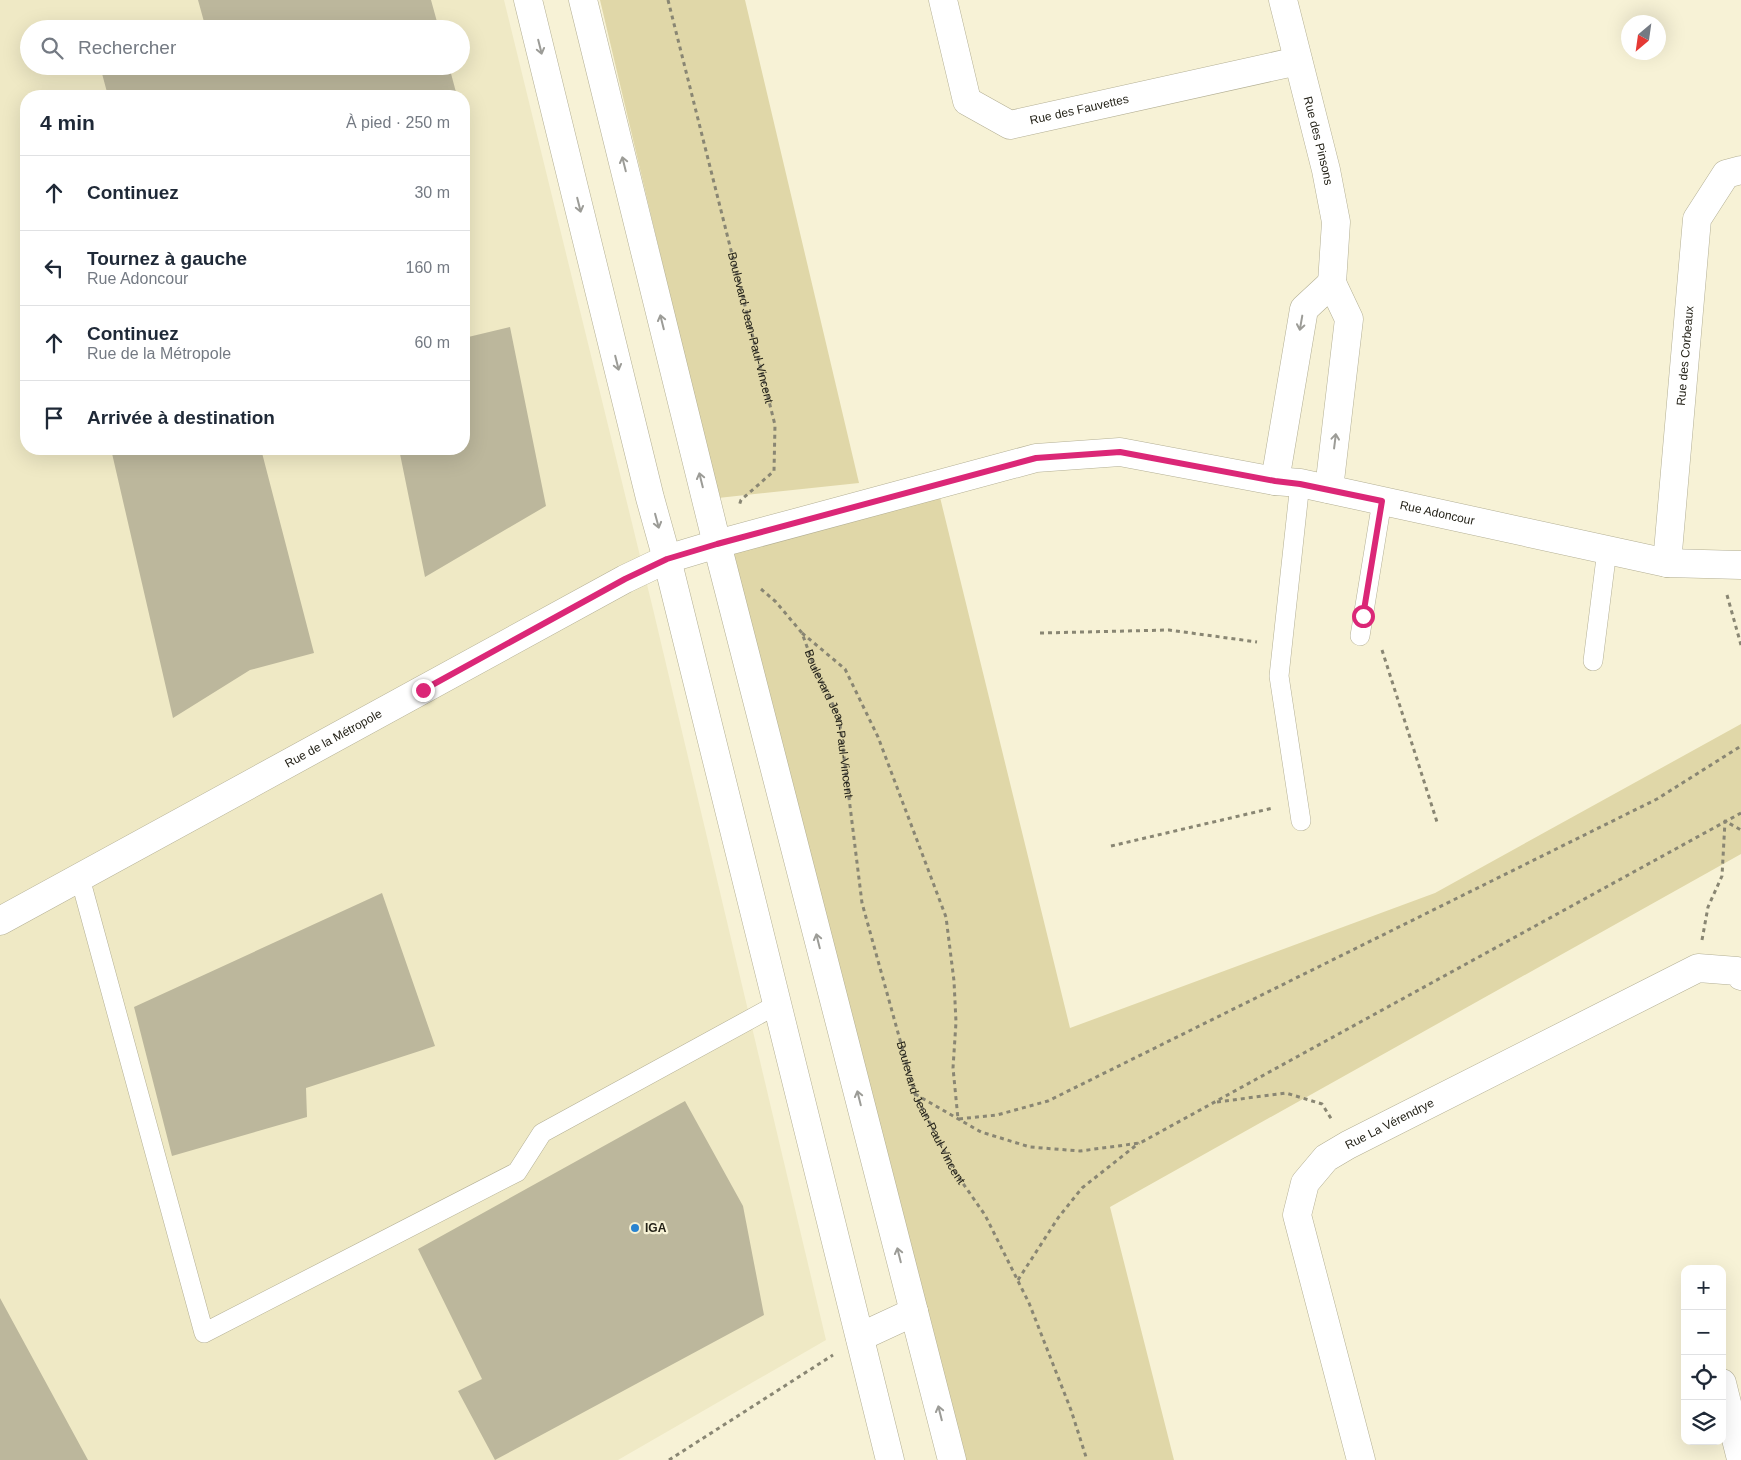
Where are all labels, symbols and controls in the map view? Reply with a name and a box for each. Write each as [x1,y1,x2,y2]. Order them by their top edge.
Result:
north arrow [1621,15,1666,60]
search box [20,20,470,75]
icon: search [38,34,66,62]
text: Rechercher [78,37,176,58]
one-way arrow [536,39,545,55]
street label: Rue des Fauvettes [1028,92,1130,127]
street label: Rue des Pinsons [1301,95,1336,186]
text: 4 min [40,111,95,134]
text: À pied · 250 m [346,114,450,131]
one-way arrow [619,157,628,173]
icon: ahead [40,179,68,207]
text: Continuez [87,182,179,203]
text: 30 m [414,184,450,201]
one-way arrow [574,197,584,213]
text: Tournez à gauche [87,248,247,269]
street label: Boulevard Jean-Paul-Vincent [725,251,776,405]
icon: left [40,254,68,282]
text: 160 m [406,259,450,276]
text: Rue Adoncour [87,270,188,287]
street label: Rue des Corbeaux [1674,305,1696,406]
one-way arrow [657,315,666,331]
one-way arrow [1296,315,1306,331]
text: Continuez [87,323,179,344]
icon: ahead [40,329,68,357]
text: 60 m [414,334,450,351]
text: Rue de la Métropole [87,345,231,362]
one-way arrow [613,354,622,370]
icon: arrive [40,404,68,432]
text: Arrivée à destination [87,407,275,428]
one-way arrow [1330,433,1340,449]
one-way arrow [696,472,705,488]
street label: Rue Adoncour [1399,498,1476,528]
one-way arrow [652,512,662,528]
route start [1352,605,1375,628]
street label: Boulevard Jean-Paul-Vincent [802,647,856,799]
route end [412,679,435,702]
street label: Rue de la Métropole [283,706,384,771]
one-way arrow [813,933,823,949]
street label: Boulevard Jean-Paul-Vincent [894,1040,969,1187]
one-way arrow [854,1090,863,1106]
street label: Rue La Vérendrye [1343,1096,1437,1152]
place label: IGA [645,1221,667,1235]
marker: IGA [629,1222,641,1234]
one-way arrow [894,1248,903,1264]
map controls [1681,1265,1726,1445]
button: + [1681,1265,1726,1310]
button: − [1681,1310,1726,1355]
button: locate [1681,1355,1726,1400]
button: layers [1681,1400,1726,1445]
one-way arrow [934,1405,944,1421]

